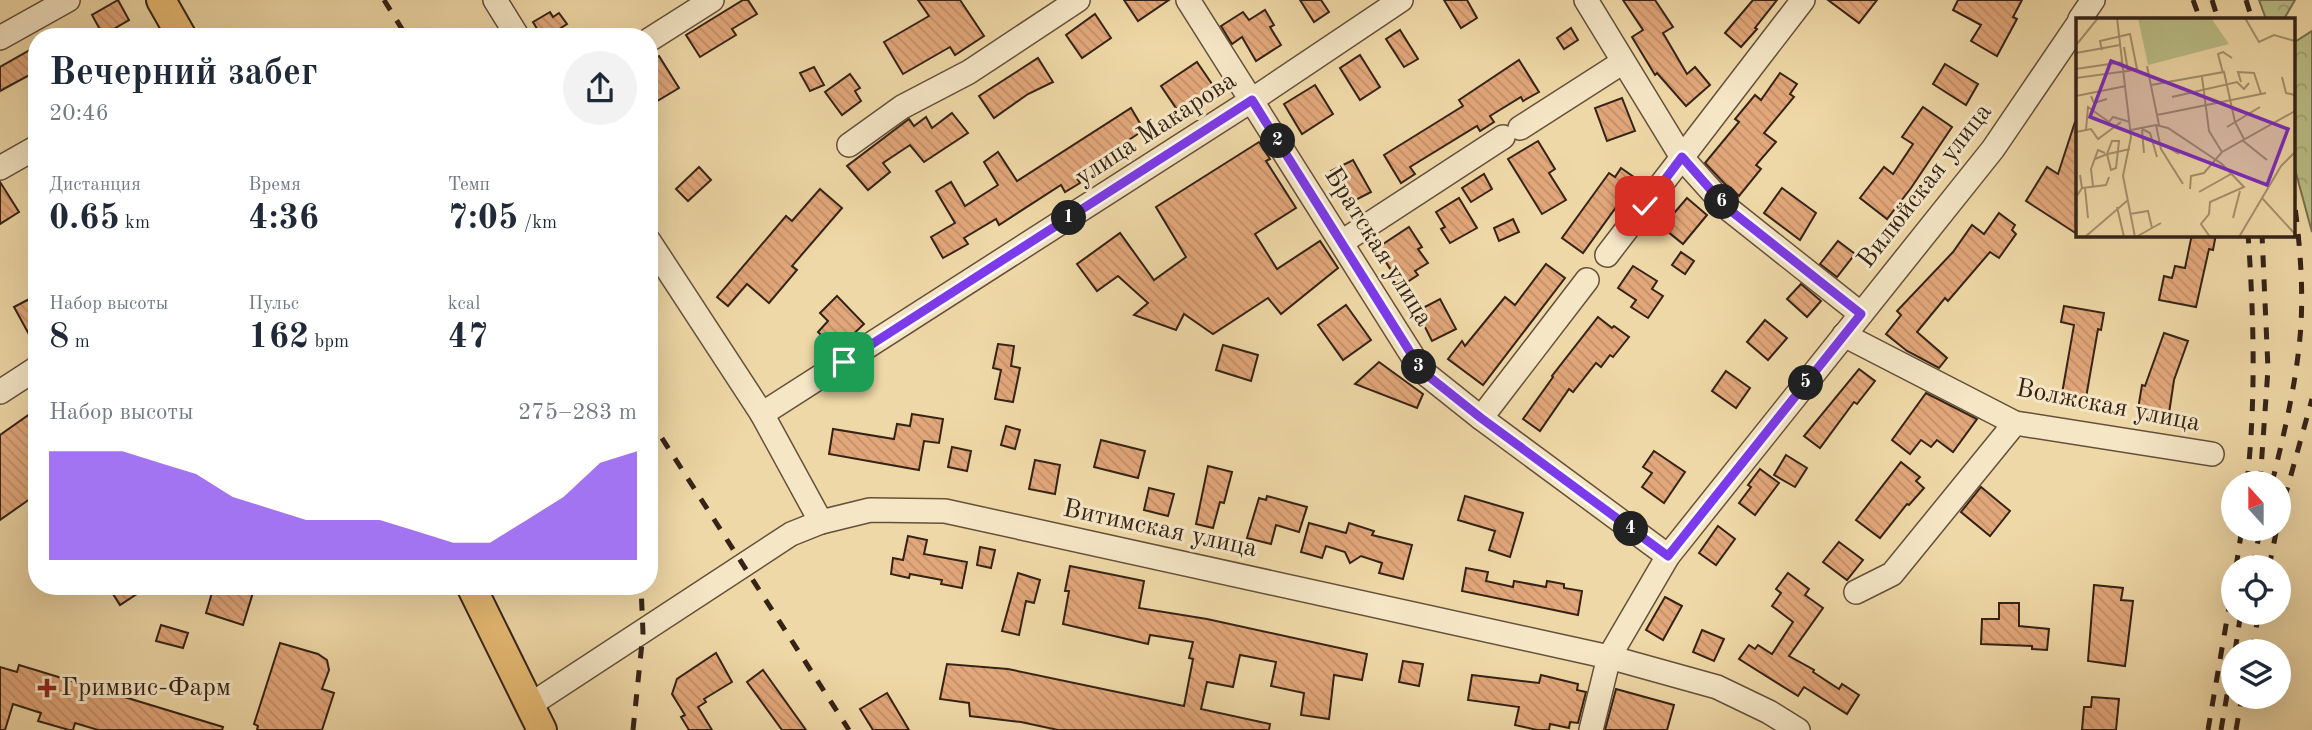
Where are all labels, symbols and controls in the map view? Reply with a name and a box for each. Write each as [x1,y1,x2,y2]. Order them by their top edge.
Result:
inset map [2076,18,2294,236]
button: share [563,51,637,125]
text: Вечерний забег [49,55,318,93]
street label: улица Макарова [1071,67,1241,191]
street label: Вилюйская улица [1853,99,1997,273]
text: 20:46 [49,102,109,125]
pin: 2 [1260,124,1296,158]
text: 2 [1272,131,1283,150]
street label: Братская улица [1319,163,1437,331]
text: Дистанция [49,176,141,195]
text: Время [248,176,301,195]
text: Темп [448,176,490,195]
pin [1615,176,1675,236]
pin: 6 [1704,184,1740,220]
icon: check [1626,187,1664,225]
text: 6 [1716,192,1727,211]
pin: 1 [1052,200,1086,235]
text: 0.65 [49,201,120,236]
text: 4:36 [248,201,319,236]
text: 7:05 [448,201,518,236]
text: 1 [1063,208,1074,227]
text: km [120,214,150,233]
text: /km [518,214,557,233]
text: Набор высоты [49,295,168,314]
text: Пульс [248,295,299,314]
text: kcal [448,295,480,314]
text: 8 [49,320,69,355]
text: 162 [248,320,309,355]
text: 47 [448,320,488,355]
pin [814,332,874,392]
text: m [69,333,90,352]
text: bpm [309,333,349,352]
icon: arrive [825,343,863,381]
pin: 3 [1402,350,1436,384]
text: 3 [1413,357,1424,376]
pin: 5 [1788,366,1824,400]
text: 5 [1800,373,1811,392]
street label: Волжская улица [2014,375,2202,437]
text: Набор высоты [49,401,193,424]
text: 275–283 m [518,401,637,424]
north arrow [2221,471,2291,541]
map controls [2221,471,2291,709]
street label: Витимская улица [1061,496,1260,562]
pin: 4 [1614,512,1648,546]
text: 4 [1625,519,1636,538]
button: locate [2221,555,2291,625]
button: layers [2221,639,2291,709]
place label: Гримвис-Фарм [61,675,231,701]
marker: Гримвис-Фарм [39,680,55,696]

